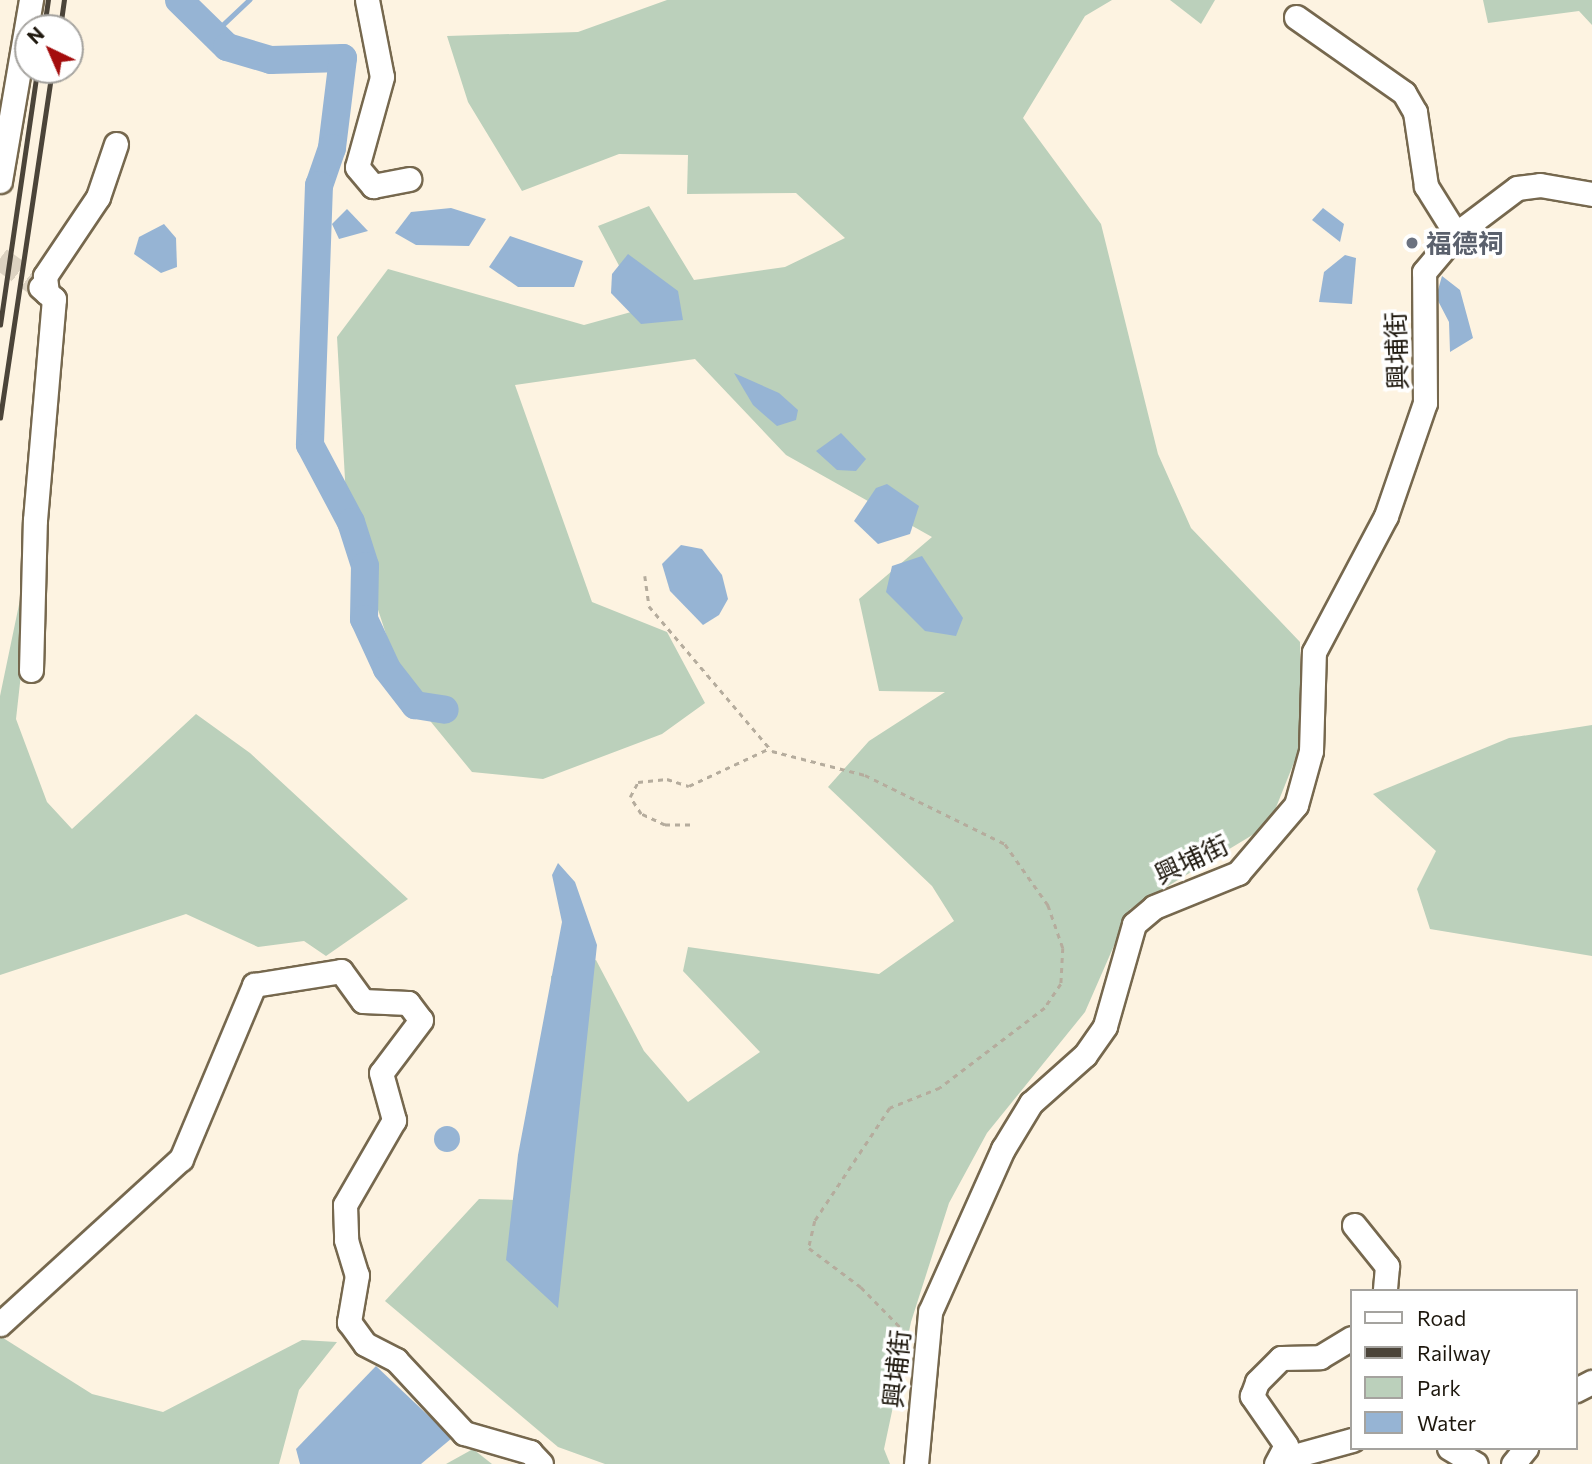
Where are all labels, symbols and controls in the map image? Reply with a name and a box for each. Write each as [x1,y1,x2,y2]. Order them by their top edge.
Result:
north arrow [14,14,84,84]
text: N [22,22,49,48]
place label: 福德祠 [1426,227,1504,259]
marker: 福德祠 [1404,235,1420,251]
street label: 興埔街 [1379,311,1413,391]
street label: 興埔街 [1149,828,1233,890]
legend [1350,1289,1578,1450]
text: Road [1417,1305,1466,1330]
street label: 興埔街 [876,1329,916,1409]
text: Railway [1417,1340,1491,1365]
text: Park [1417,1375,1461,1400]
text: Water [1417,1410,1476,1435]

